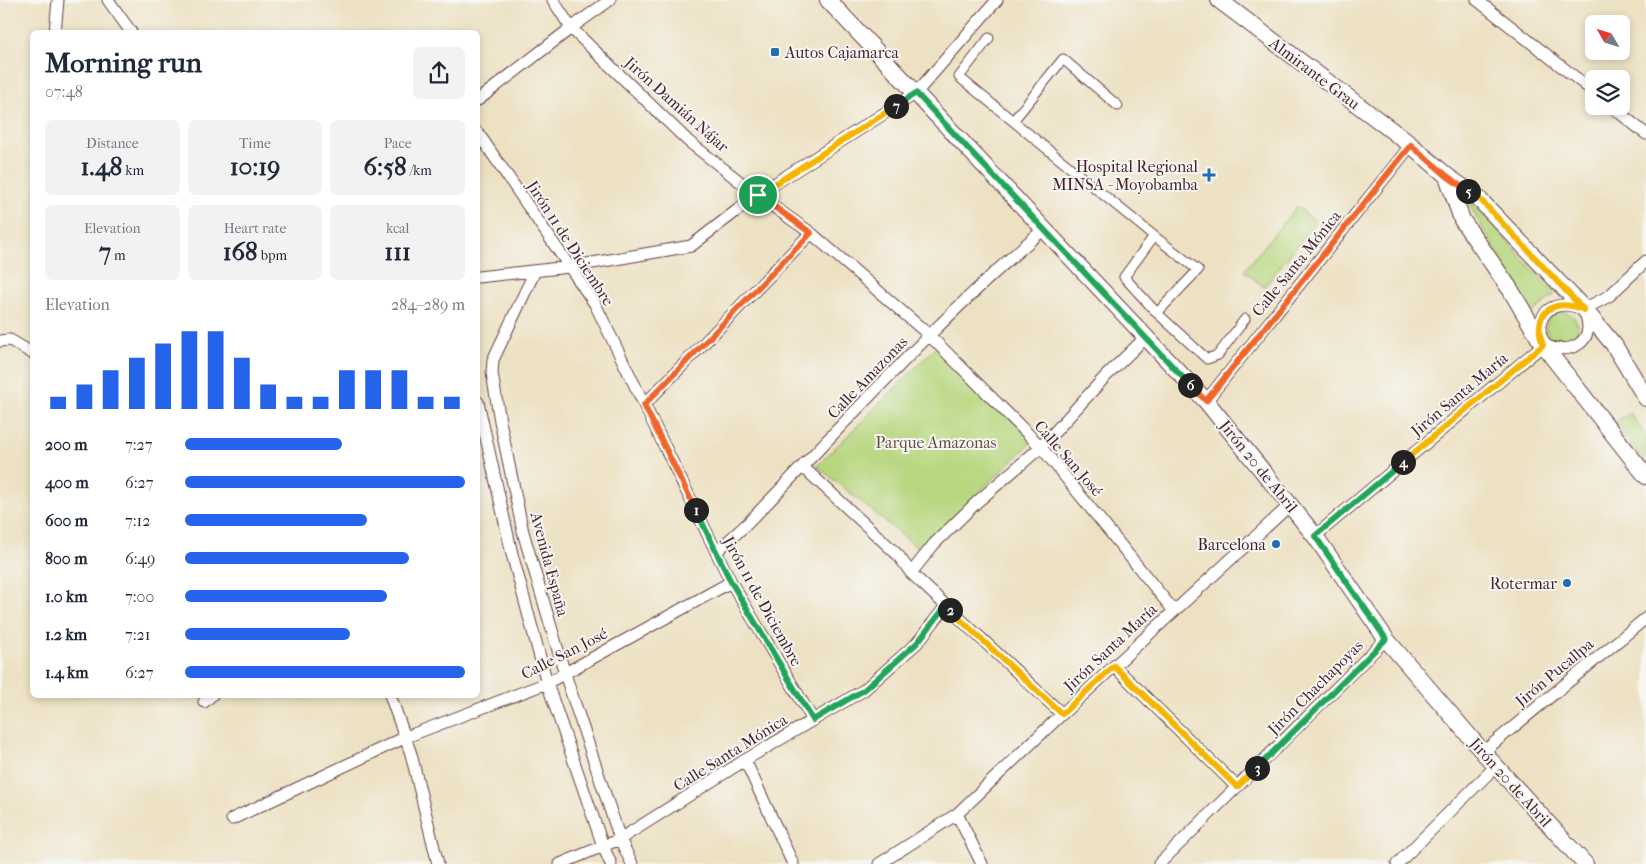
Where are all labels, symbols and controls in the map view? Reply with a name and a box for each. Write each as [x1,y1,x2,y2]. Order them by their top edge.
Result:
north arrow [1585,15,1630,60]
map controls [1585,15,1630,115]
street label: Almirante Grau [1265,33,1363,113]
place label: Autos Cajamarca [784,43,900,62]
text: Morning run [45,46,202,79]
marker: Autos Cajamarca [769,46,781,58]
button: share [413,47,465,99]
street label: Jirón Damián Nájar [619,51,733,156]
button: layers [1585,70,1630,115]
text: 07:48 [45,82,83,101]
pin: 7 [884,94,908,118]
text: 7 [893,98,900,115]
text: Distance [86,135,139,152]
text: Time [239,135,271,152]
text: Pace [384,135,412,152]
text: 1.48 [81,152,122,181]
text: 10:19 [230,152,280,181]
text: 6:58 [364,152,407,181]
place label: Hospital Regional MINSA - Moyobamba [1052,157,1199,194]
text: km [122,162,144,179]
text: /km [407,162,432,179]
marker: Hospital Regional MINSA - Moyobamba [1202,168,1216,182]
pin [737,174,779,216]
street label: Jirón 11 de Diciembre [522,175,618,309]
pin: 5 [1456,178,1480,204]
icon: arrive [744,181,772,209]
text: 5 [1465,183,1472,200]
street label: Calle Santa Mónica [1248,206,1345,320]
text: Elevation [84,220,141,237]
text: Heart rate [224,220,286,237]
text: kcal [386,220,409,237]
text: 7 [99,237,111,266]
text: 168 [223,237,258,266]
text: 111 [384,237,411,266]
text: m [111,247,126,264]
text: bpm [258,247,287,264]
text: Elevation [45,295,110,314]
text: 284–289 m [391,295,465,314]
street label: Calle Amazonas [823,332,911,422]
street label: Jirón Santa María [1406,348,1512,442]
pin: 6 [1178,372,1202,398]
text: 6 [1187,377,1194,394]
street label: Jirón 20 de Abril [1214,415,1302,517]
street label: Calle San José [1031,417,1107,500]
park label: Parque Amazonas [875,433,997,452]
text: 200 m [45,435,88,454]
text: 7:27 [125,435,153,454]
pin: 4 [1390,450,1416,474]
text: 4 [1399,454,1408,471]
text: 400 m [45,473,89,492]
text: 6:27 [125,473,153,492]
pin: 1 [684,498,708,522]
text: 1 [694,502,699,519]
street label: Avenida España [526,509,573,619]
text: 600 m [45,511,88,530]
text: 7:12 [125,511,151,530]
street label: Jirón 11 de Diciembre [718,531,806,670]
place label: Barcelona [1198,535,1267,554]
marker: Barcelona [1270,538,1282,550]
text: 800 m [45,549,87,568]
text: 6:49 [125,549,155,568]
place label: Rotermar [1490,574,1557,593]
marker: Rotermar [1561,577,1573,589]
text: 1.0 km [45,587,88,606]
text: 7:00 [125,587,154,606]
pin: 2 [938,598,962,622]
street label: Jirón Santa María [1058,599,1161,697]
text: 2 [947,602,954,619]
street label: Calle San José [518,624,611,683]
text: 1.2 km [45,625,87,644]
text: 7:21 [125,625,151,644]
street label: Jirón Pucallpa [1510,634,1598,712]
street label: Jirón Chachapoyas [1263,636,1367,740]
text: 1.4 km [45,663,89,682]
text: 6:27 [125,663,153,682]
street label: Calle Santa Mónica [670,709,791,795]
street label: Jirón 20 de Abril [1464,732,1556,831]
pin: 3 [1244,756,1270,780]
text: 3 [1255,760,1260,777]

